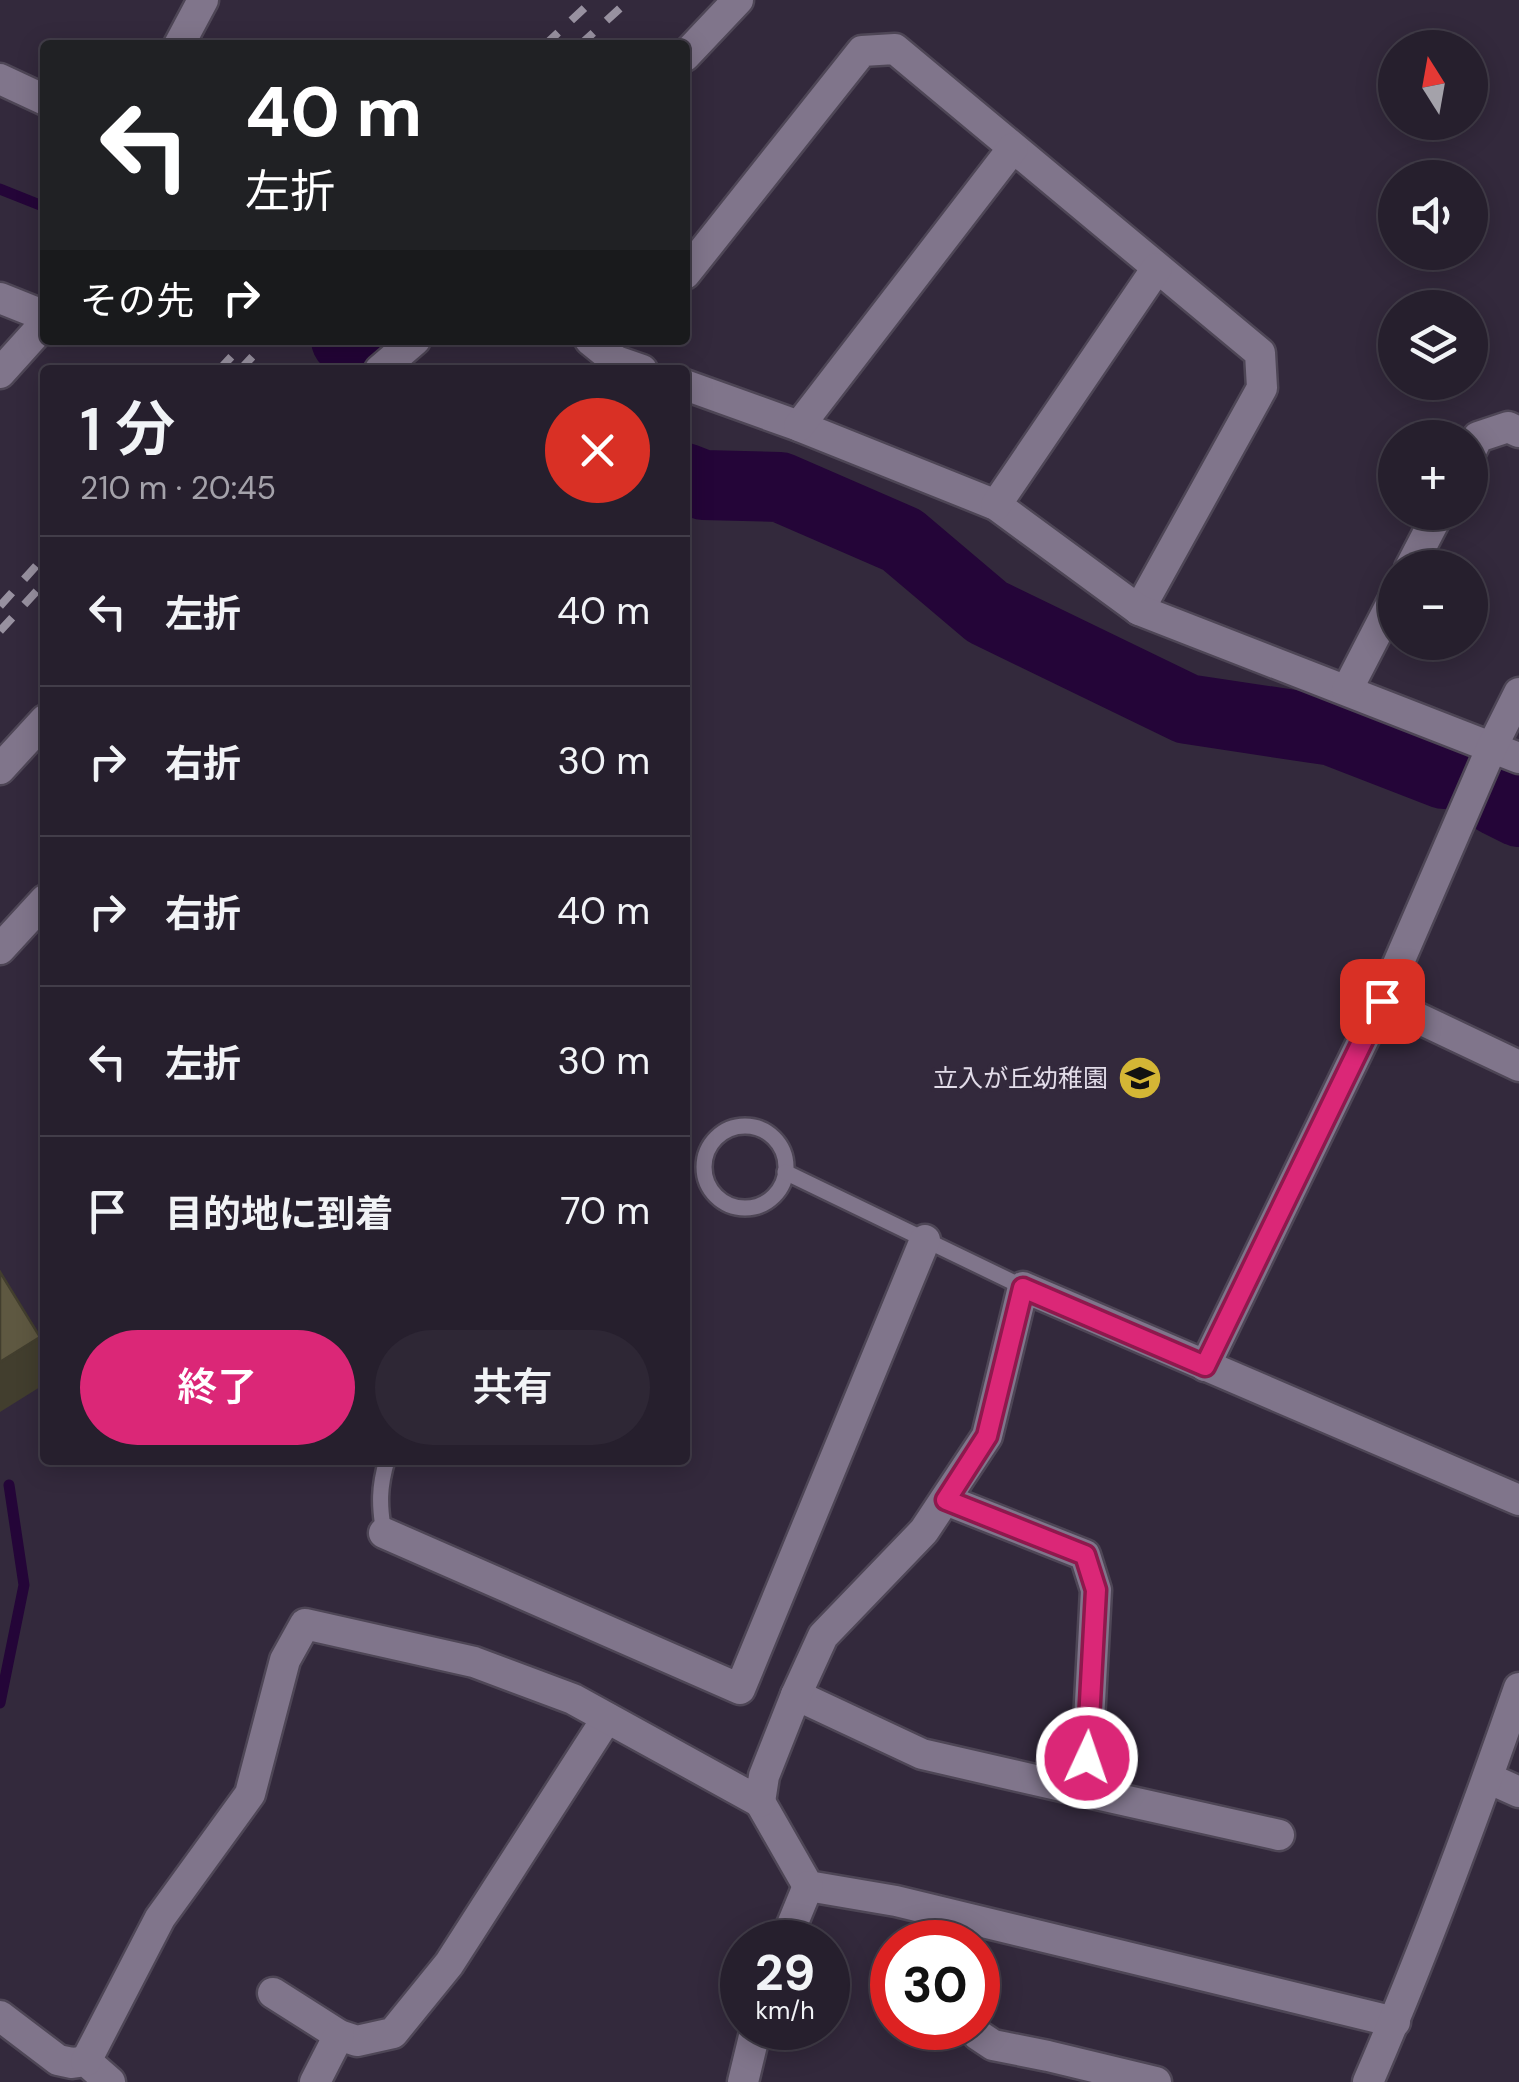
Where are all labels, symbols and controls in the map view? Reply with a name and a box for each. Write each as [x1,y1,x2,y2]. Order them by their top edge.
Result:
north arrow [1378,30,1488,140]
map controls [1378,30,1488,660]
text: 40 m [245,67,422,158]
icon: left [80,80,210,210]
button: sound [1378,160,1488,270]
text: 左折 [245,162,335,221]
icon: right [214,270,269,325]
text: その先 [80,276,194,326]
button: layers [1378,290,1488,400]
text: 1 分 [80,390,176,469]
button: close [545,398,650,503]
button: + [1378,420,1488,530]
text: 210 m · 20:45 [80,467,276,509]
button: − [1378,550,1488,660]
icon: left [80,584,135,639]
text: 40 m [557,586,650,636]
text: 左折 [165,589,241,639]
icon: right [80,734,135,789]
text: 30 m [558,736,650,786]
text: 右折 [165,739,241,789]
icon: right [80,884,135,939]
text: 40 m [557,886,650,936]
text: 右折 [165,889,241,939]
pin [1340,959,1425,1044]
icon: arrive [1355,974,1410,1029]
icon: left [80,1034,135,1089]
text: 30 m [558,1036,650,1086]
text: 左折 [165,1039,241,1089]
school or university icon: 立入が丘幼稚園 [1117,1055,1163,1101]
place label: 立入が丘幼稚園 [933,1062,1108,1095]
icon: arrive [80,1184,135,1239]
text: 70 m [560,1186,650,1236]
text: 目的地に到着 [165,1189,393,1239]
button: 終了 [80,1330,355,1445]
button: 共有 [375,1330,650,1445]
position arrow [1035,1706,1139,1810]
speed limit sign: 30 [870,1920,1000,2050]
text: 29 [755,1940,815,2006]
text: km/h [755,1994,815,2027]

